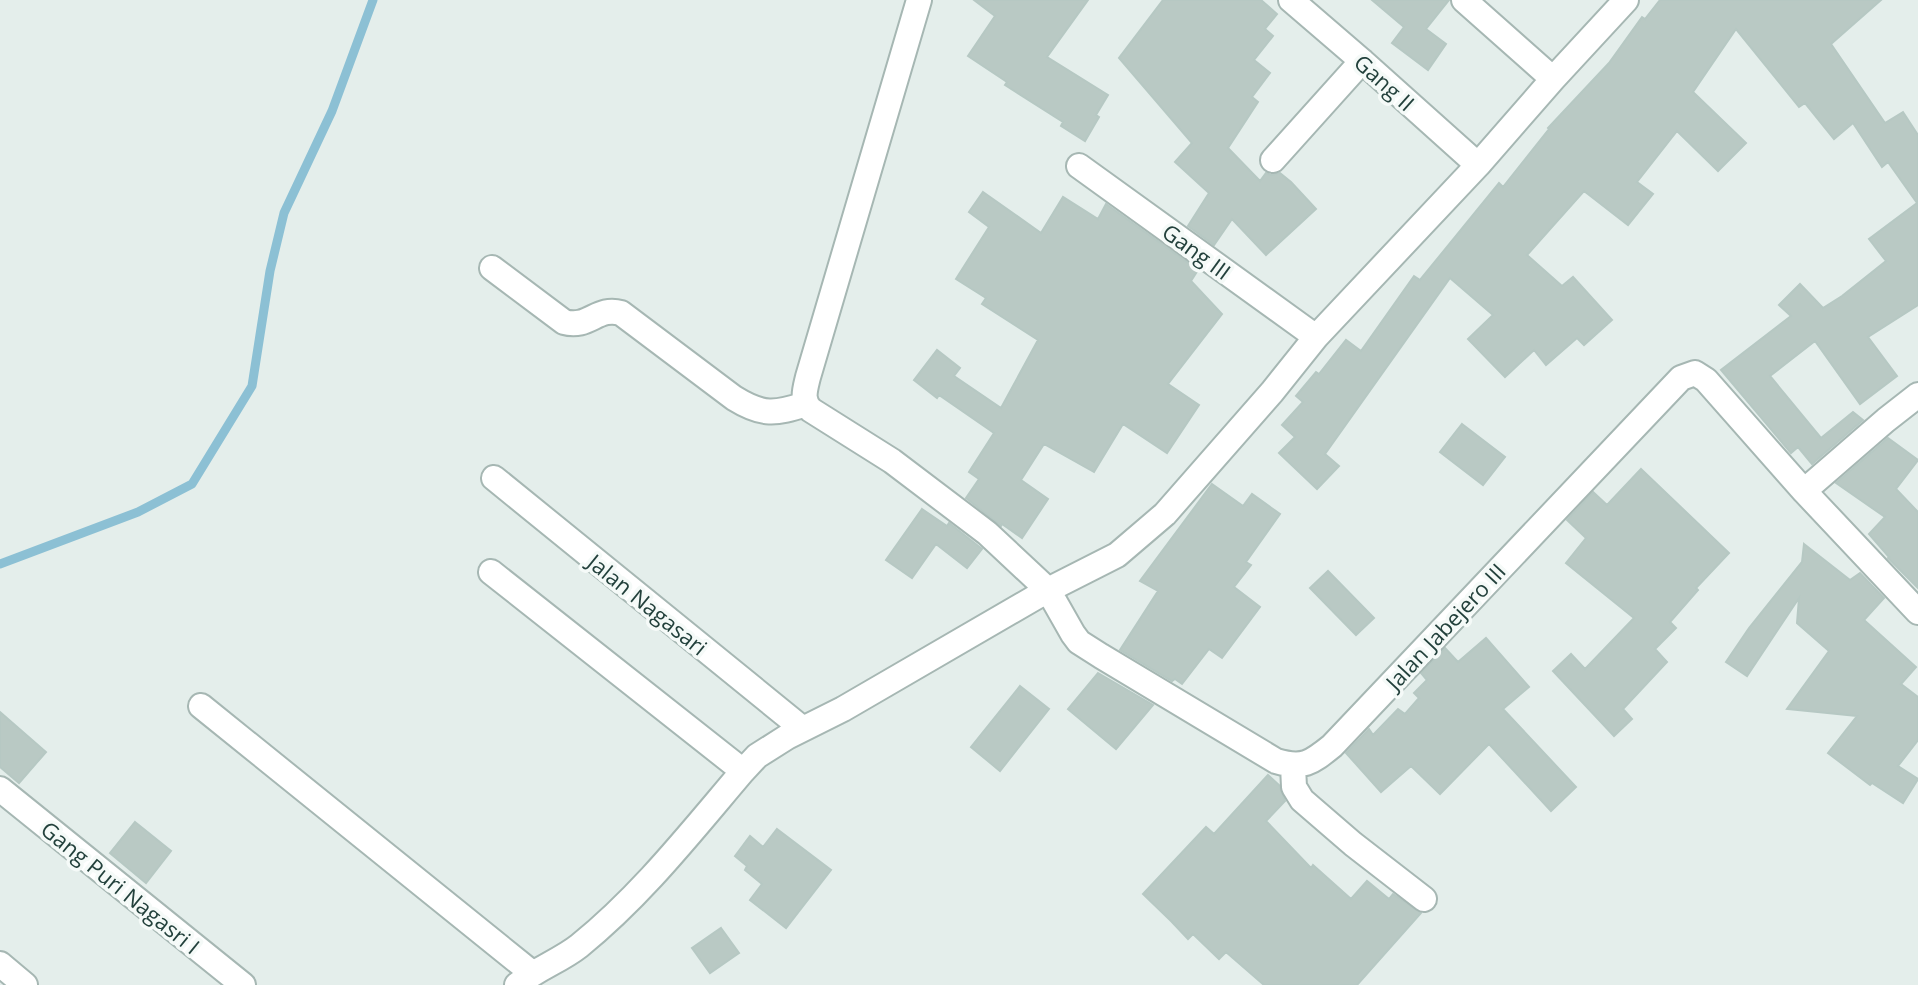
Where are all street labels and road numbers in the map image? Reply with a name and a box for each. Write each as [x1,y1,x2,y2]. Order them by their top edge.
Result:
street label: Gang II [1348,47,1422,117]
street label: Gang III [1157,216,1237,286]
street label: Jalan Nagasari [581,545,714,661]
street label: Jalan Jabejero III [1377,556,1512,697]
street label: Gang Puri Nagasri I [35,814,207,960]

